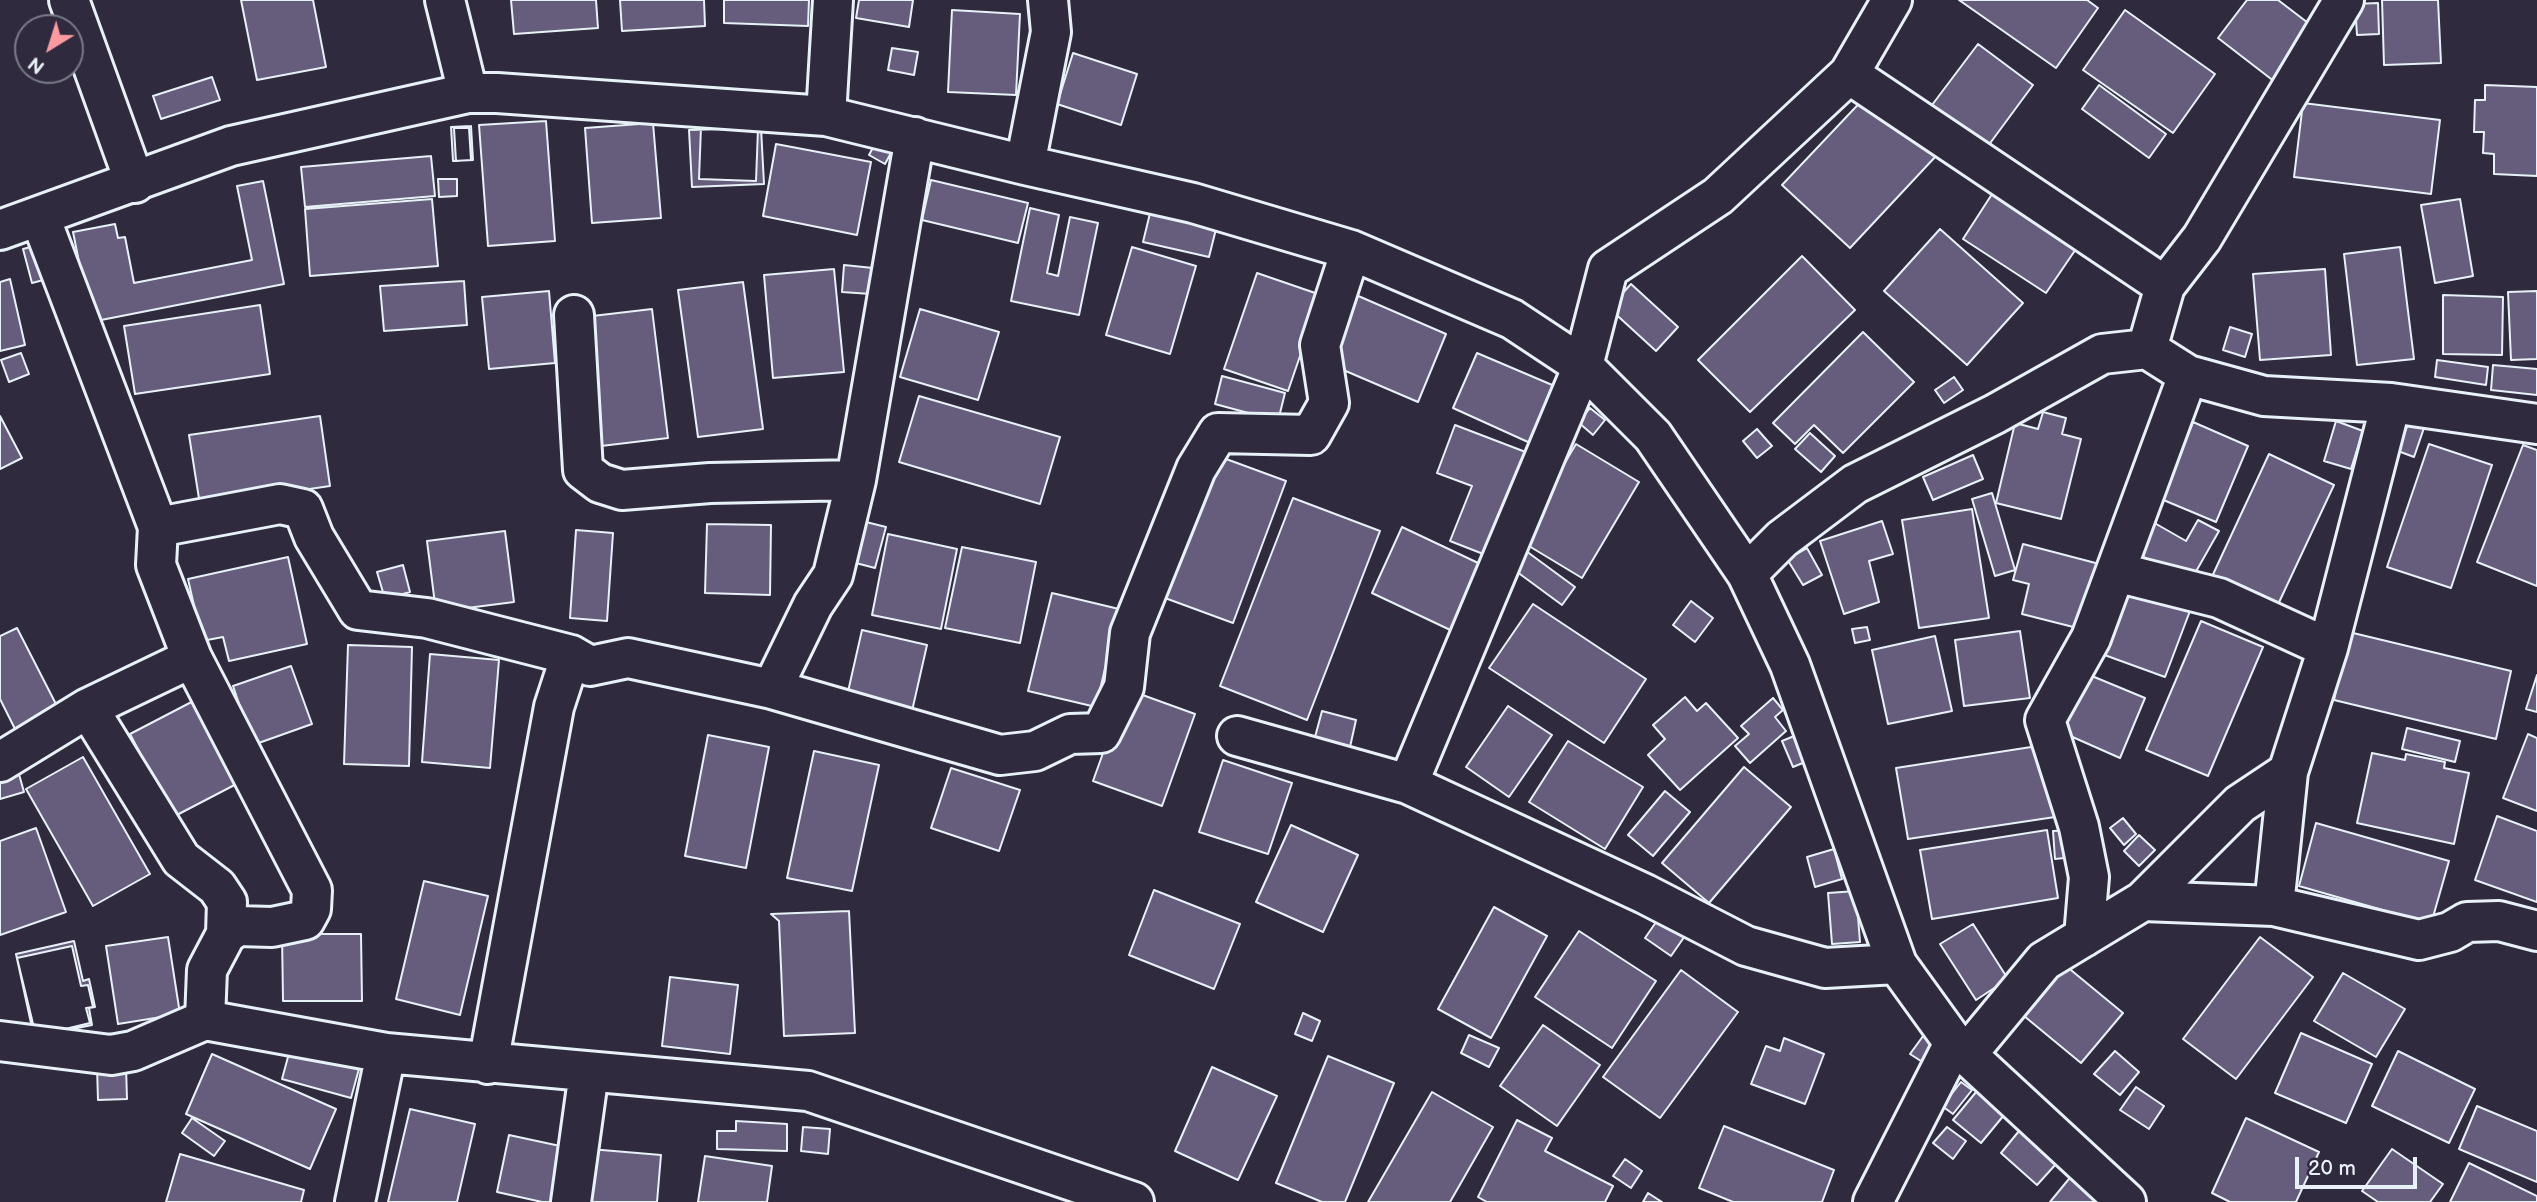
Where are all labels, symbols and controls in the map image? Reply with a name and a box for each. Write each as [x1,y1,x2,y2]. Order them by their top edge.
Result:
north arrow [14,14,84,84]
text: N [24,51,50,78]
scale bar [2299,1142,2422,1186]
text: 20 m [2308,1156,2356,1181]

